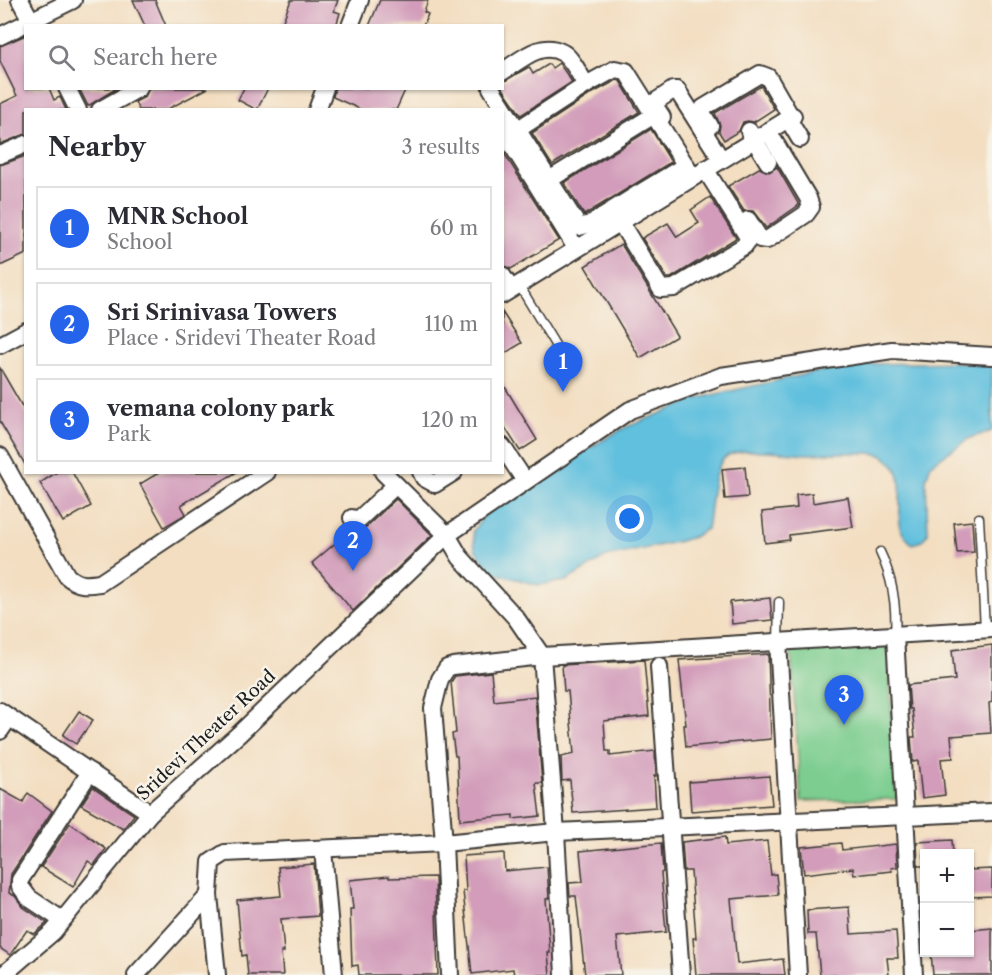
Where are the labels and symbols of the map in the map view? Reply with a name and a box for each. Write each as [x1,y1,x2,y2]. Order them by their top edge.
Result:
pin: 1 [544,342,582,392]
your location [615,504,644,533]
pin: 2 [334,522,372,571]
street label: Sridevi Theater Road [132,665,280,805]
pin: 3 [824,676,864,725]

